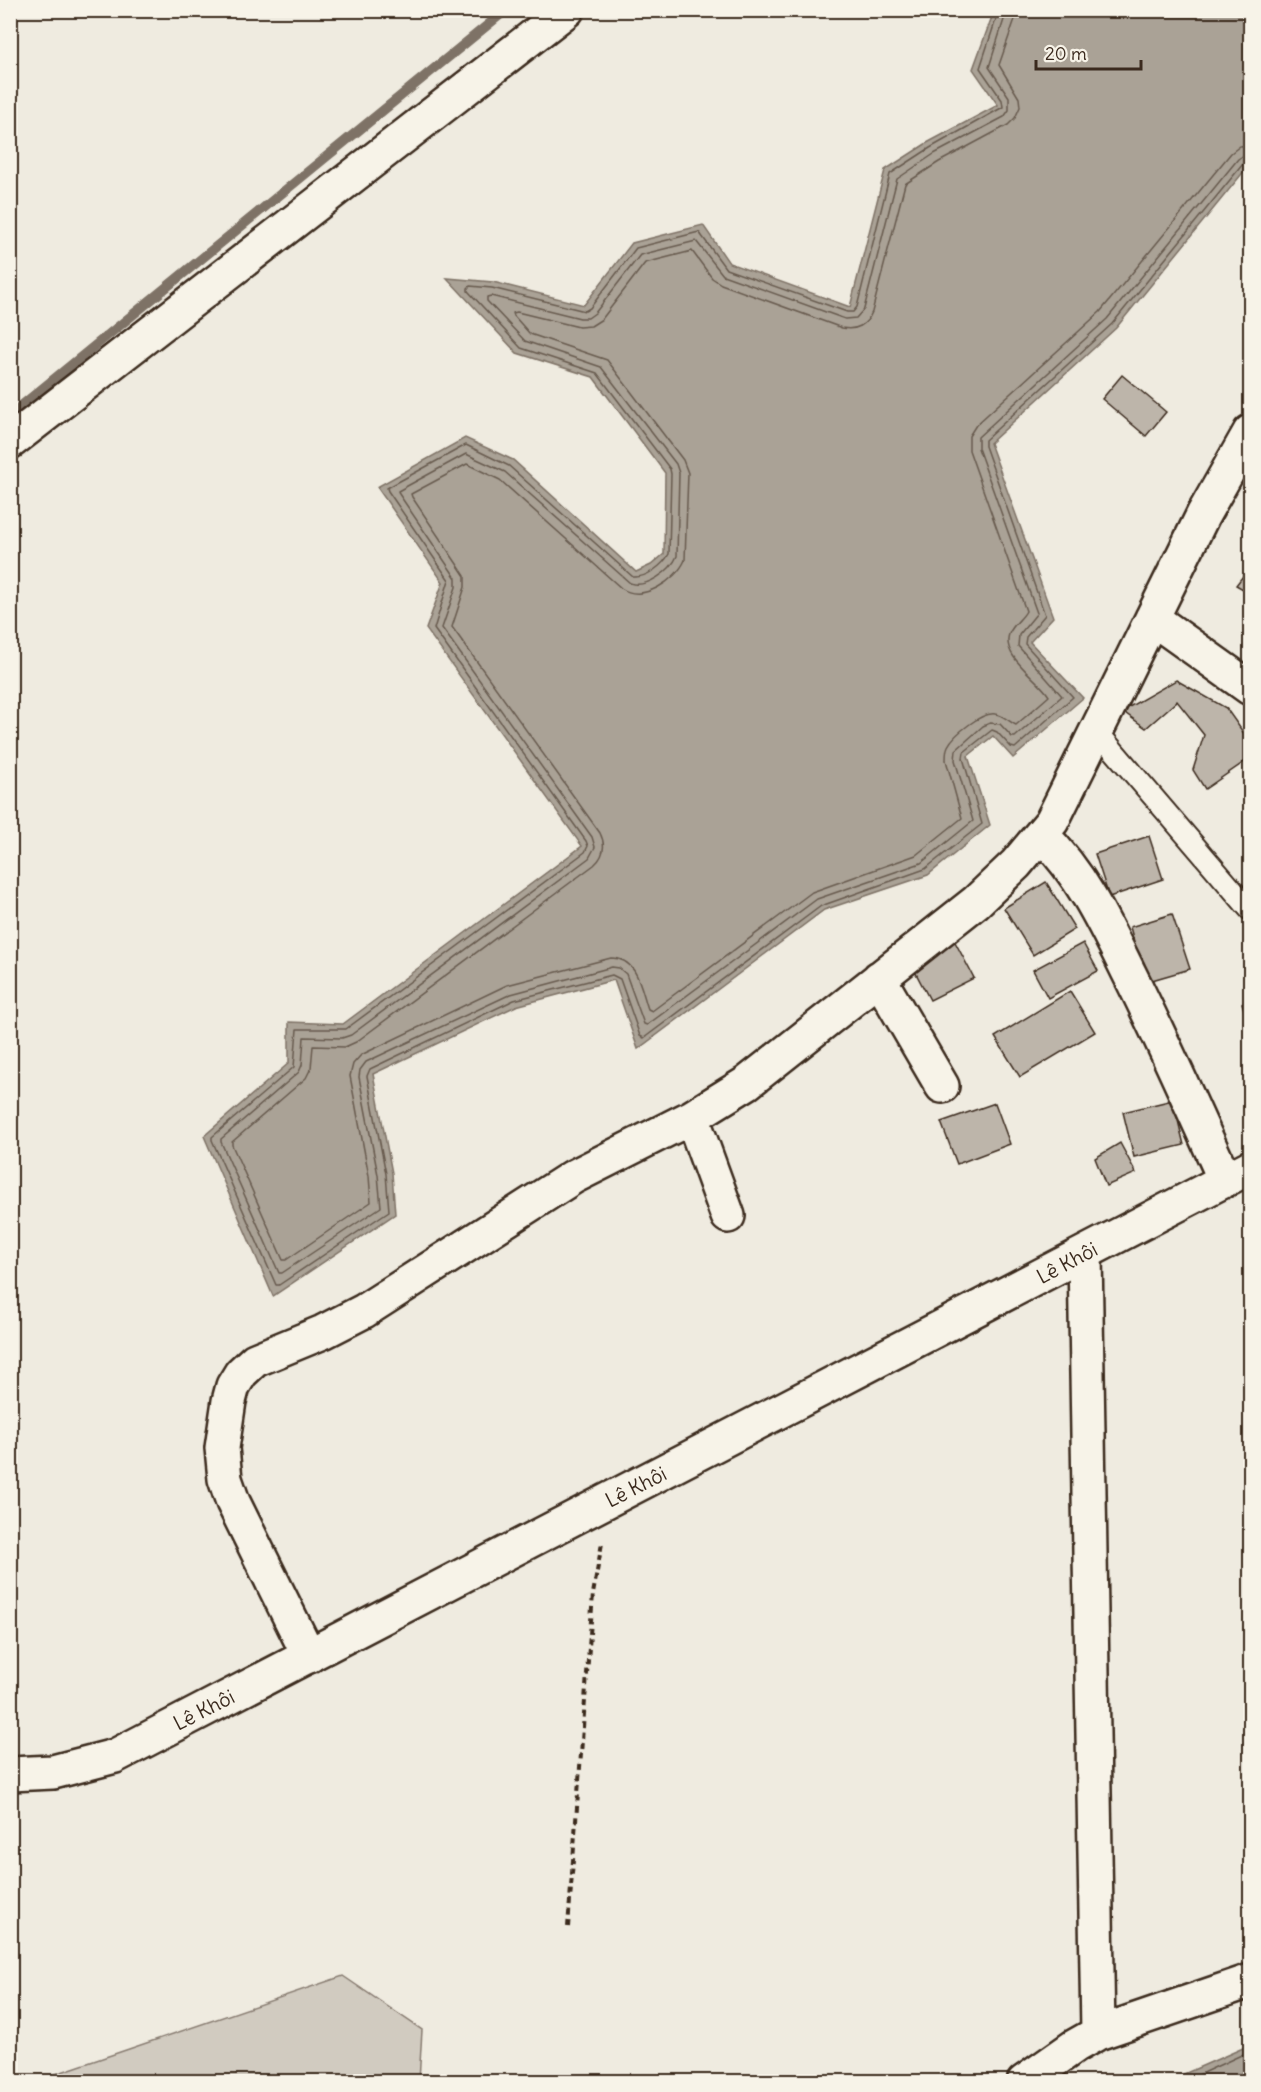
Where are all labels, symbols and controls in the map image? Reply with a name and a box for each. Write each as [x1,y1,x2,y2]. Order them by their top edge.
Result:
scale bar [1036,33,1141,71]
text: 20 m [1045,42,1087,65]
street label: Lê Khôi [1032,1236,1102,1289]
street label: Lê Khôi [601,1461,671,1513]
street label: Lê Khôi [169,1684,239,1736]

